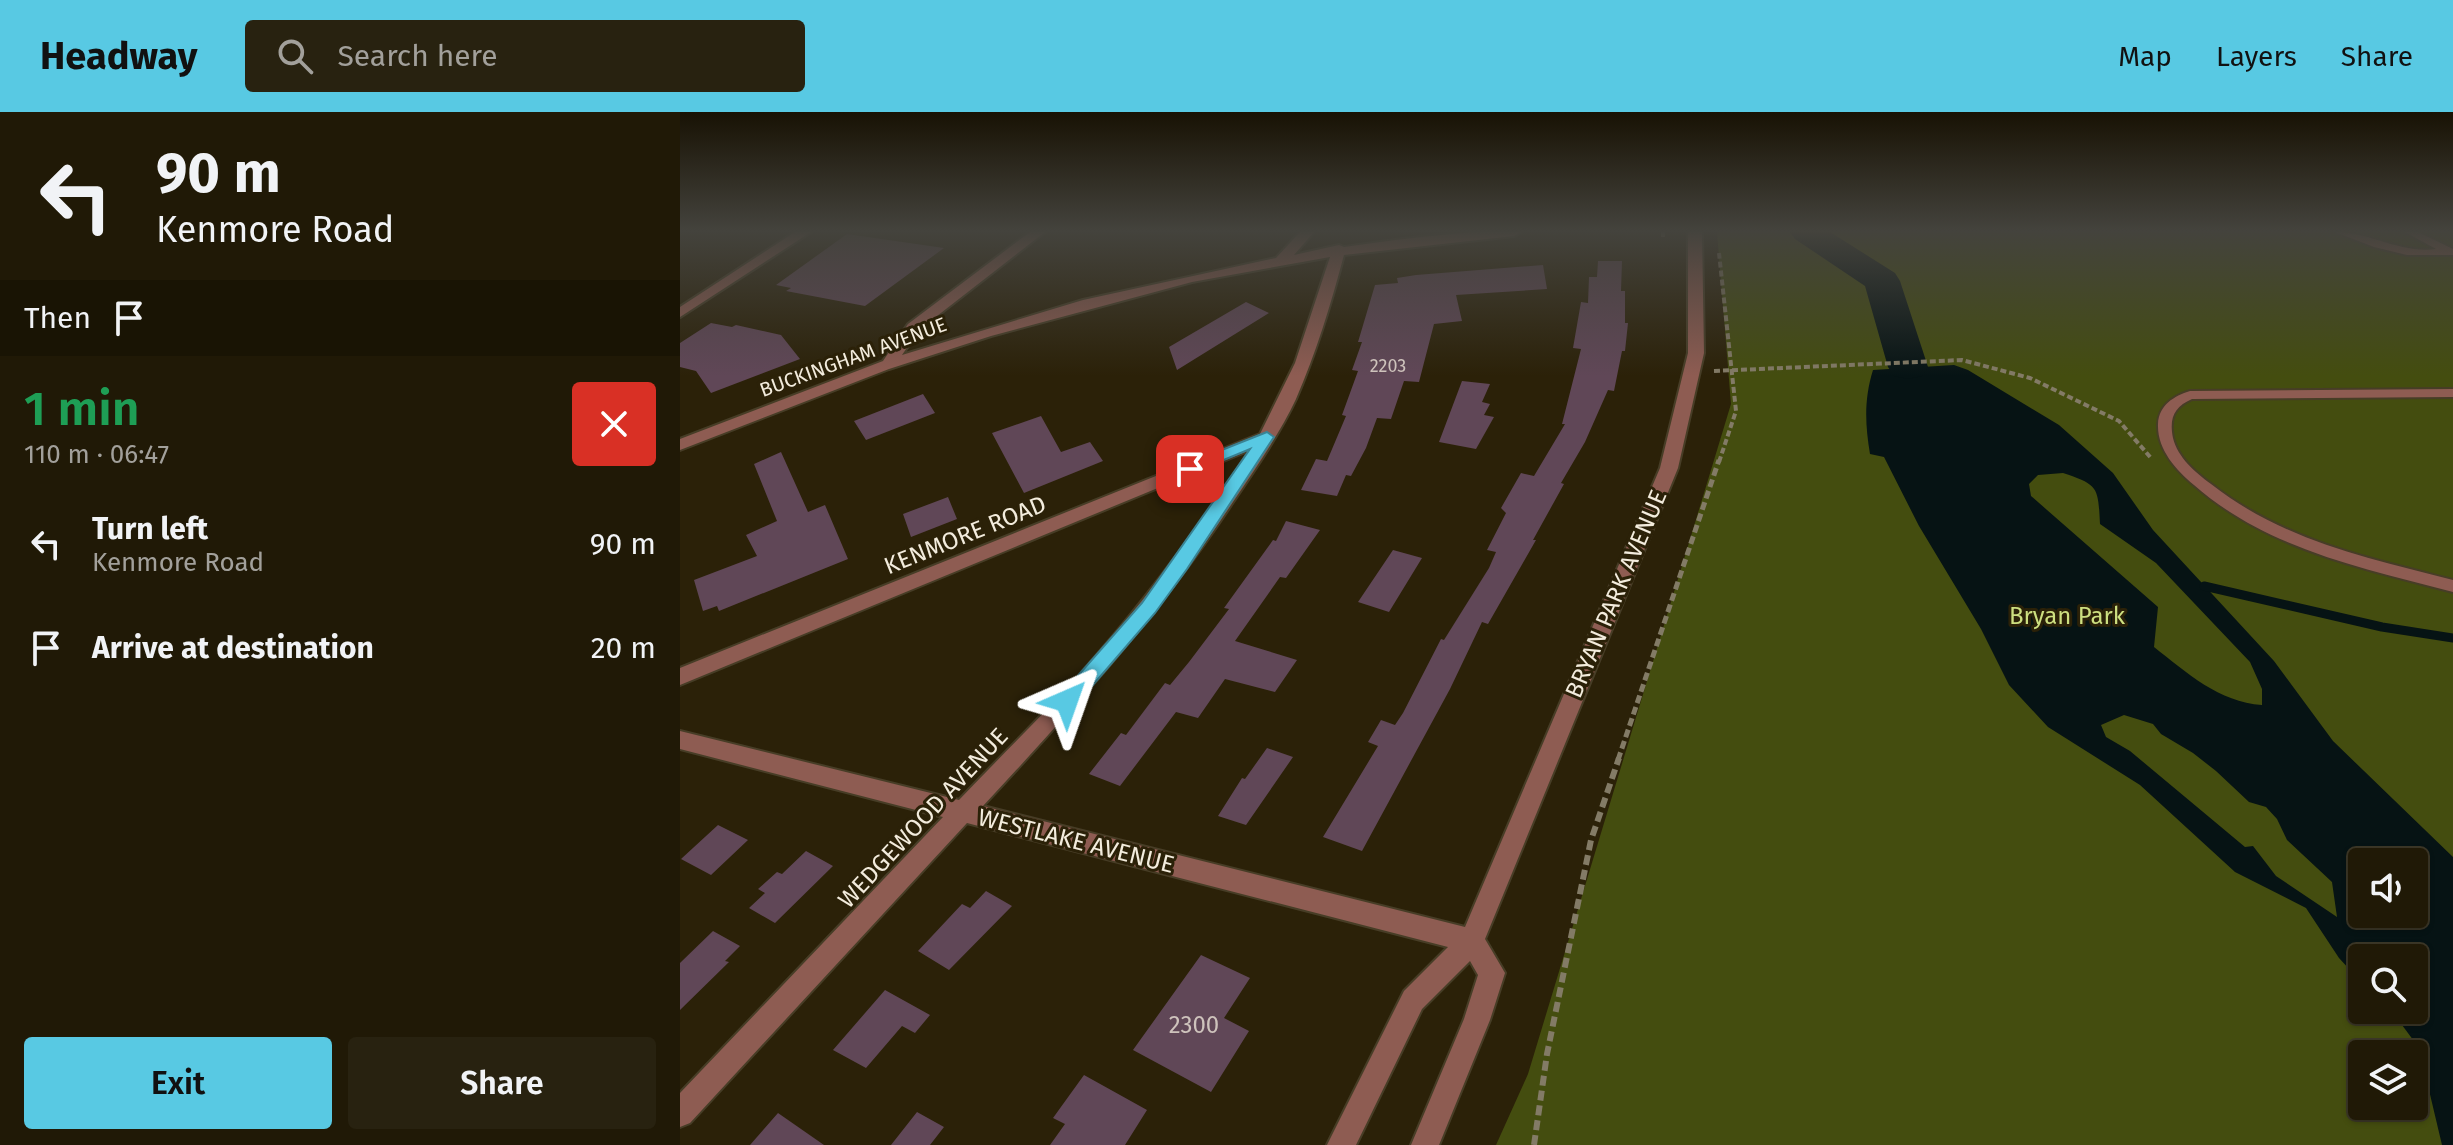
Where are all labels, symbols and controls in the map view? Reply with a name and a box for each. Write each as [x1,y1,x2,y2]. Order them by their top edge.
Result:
search box [245,20,805,92]
text: Headway [40,33,197,79]
icon: search [273,34,317,78]
text: Search here [337,38,498,74]
text: Map [2118,40,2172,73]
text: Layers [2216,40,2297,73]
text: Share [2341,40,2413,73]
text: 90 m [156,140,281,207]
icon: left [24,144,128,248]
text: Kenmore Road [156,208,394,252]
icon: arrive [107,296,151,340]
text: Then [24,300,91,336]
street label: BUCKINGHAM AVENUE [756,312,950,402]
house number: 2203 [1370,355,1406,377]
text: 1 min [24,380,140,438]
button: close [572,382,656,466]
pin [1156,435,1224,503]
text: 110 m · 06:47 [24,439,169,470]
icon: arrive [1168,447,1212,491]
street label: BRYAN PARK AVENUE [1560,486,1672,702]
street label: KENMORE ROAD [880,490,1050,580]
text: Turn left [92,511,208,547]
icon: left [24,522,68,566]
text: 90 m [590,526,656,562]
text: Kenmore Road [92,547,264,578]
park label: Bryan Park [2009,602,2126,630]
icon: arrive [24,626,68,670]
text: Arrive at destination [92,630,374,666]
text: 20 m [591,630,656,666]
position arrow [1025,659,1109,743]
street label: WEDGEWOOD AVENUE [832,722,1014,914]
street label: WESTLAKE AVENUE [975,803,1177,879]
map controls [2348,848,2428,1120]
button: sound [2348,848,2428,928]
button: search [2348,944,2428,1024]
house number: 2300 [1169,1011,1219,1039]
button: Exit [24,1037,332,1129]
button: Share [348,1037,656,1129]
button: layers [2348,1040,2428,1120]

